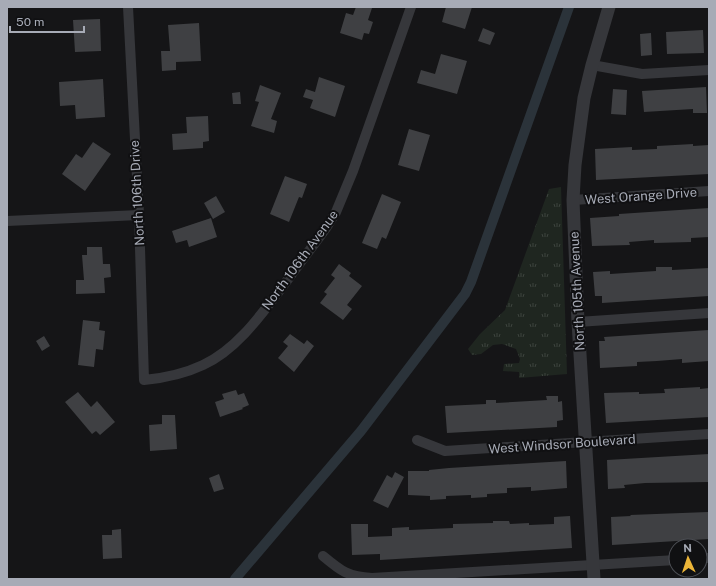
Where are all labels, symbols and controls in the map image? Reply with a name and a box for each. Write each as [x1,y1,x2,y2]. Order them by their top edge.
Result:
scale bar [10,8,84,34]
text: 50 m [16,15,44,29]
street label: North 106th Drive [127,140,147,246]
street label: West Orange Drive [585,185,697,207]
street label: North 106th Avenue [259,207,341,313]
street label: North 105th Avenue [566,231,588,351]
street label: West Windsor Boulevard [488,431,636,457]
north arrow [668,538,708,578]
text: N [683,542,692,554]

